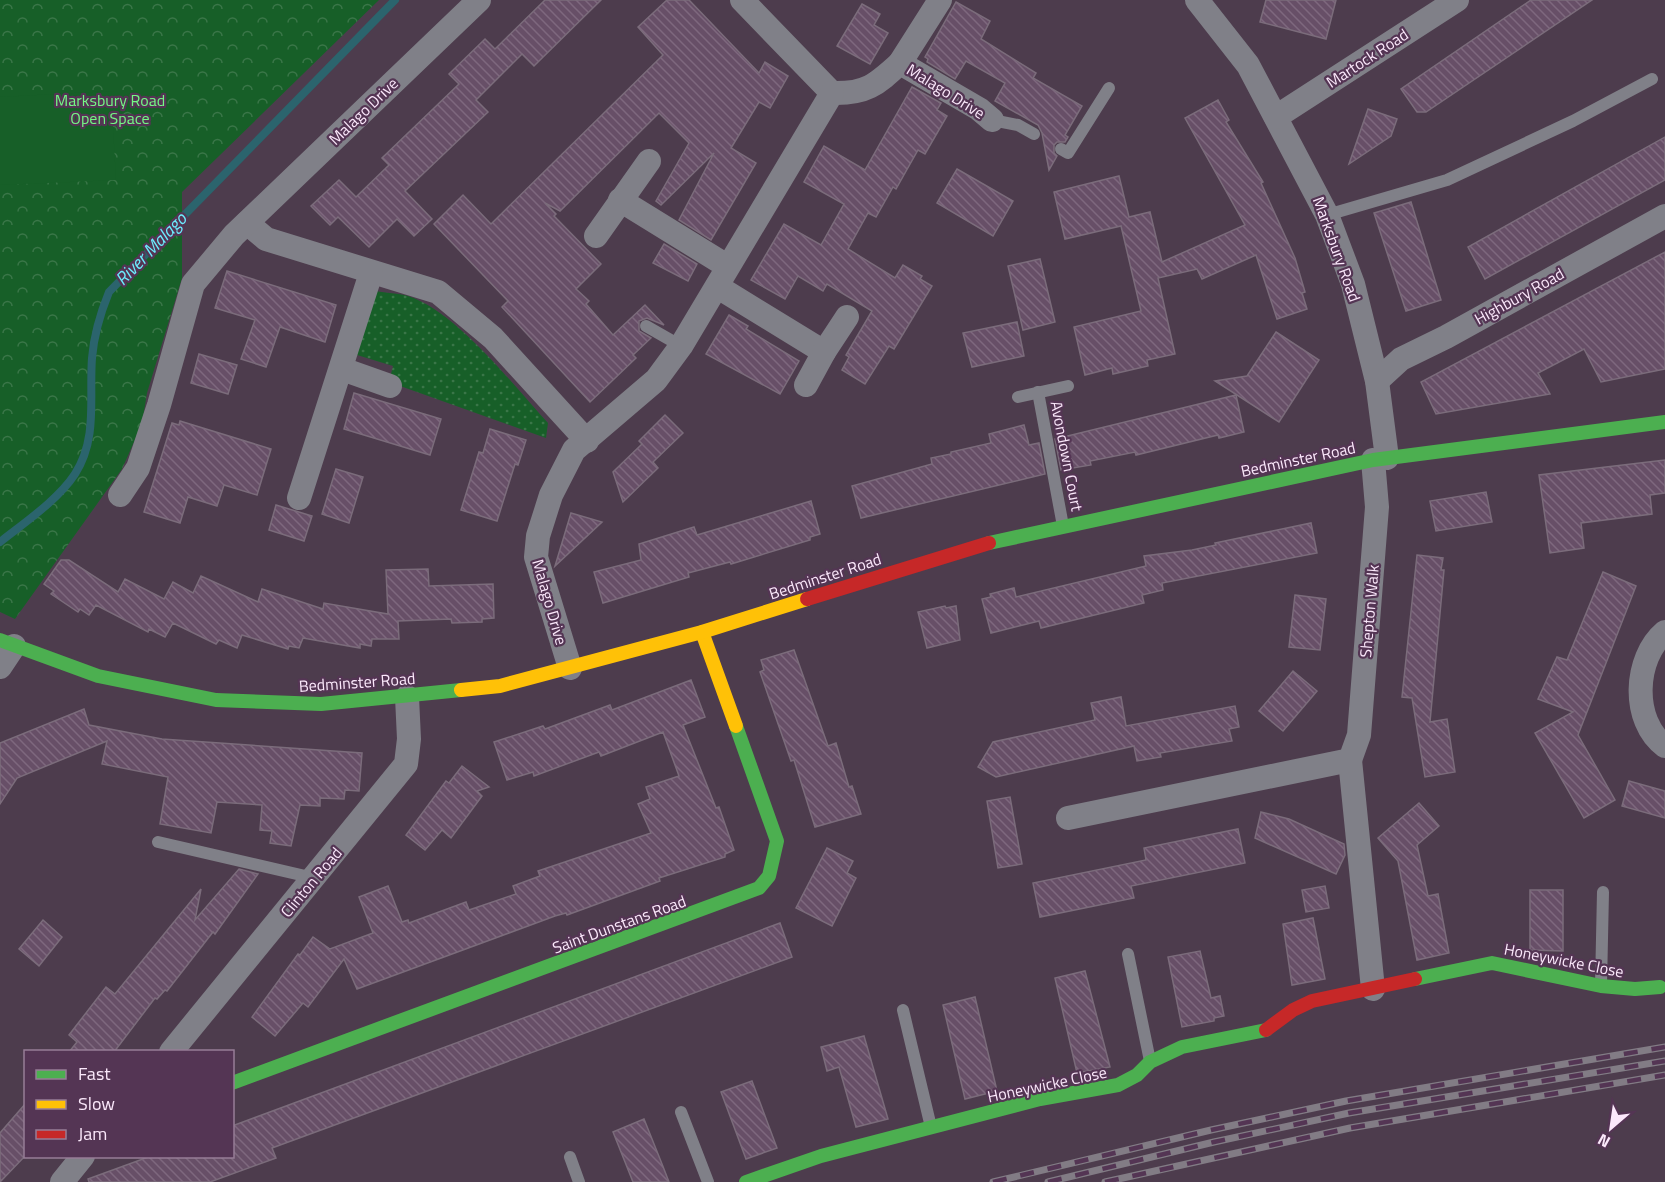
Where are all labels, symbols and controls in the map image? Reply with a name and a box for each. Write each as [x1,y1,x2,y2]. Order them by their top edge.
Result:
street label: Martock Road [1321,22,1413,94]
street label: Malago Drive [902,57,990,125]
street label: Malago Drive [323,72,403,150]
park label: Marksbury Road Open Space [55,88,165,130]
street label: Marksbury Road [1307,193,1367,305]
water label: River Malago [109,205,193,291]
street label: Highbury Road [1470,261,1568,331]
street label: Avondown Court [1045,399,1090,513]
street label: Bedminster Road [1238,435,1358,483]
street label: Bedminster Road [766,547,884,605]
street label: Malago Drive [526,556,574,648]
street label: Shepton Walk [1353,563,1385,658]
street label: Bedminster Road [298,666,416,698]
street label: Clinton Road [274,842,348,922]
street label: Saint Dunstans Road [549,889,689,959]
street label: Honeywicke Close [1502,937,1626,983]
legend [24,1050,234,1158]
text: Fast [78,1060,111,1087]
street label: Honeywicke Close [985,1060,1109,1108]
text: Slow [78,1090,115,1117]
north arrow [1581,1098,1641,1158]
text: Jam [78,1120,107,1147]
text: N [1593,1128,1614,1154]

